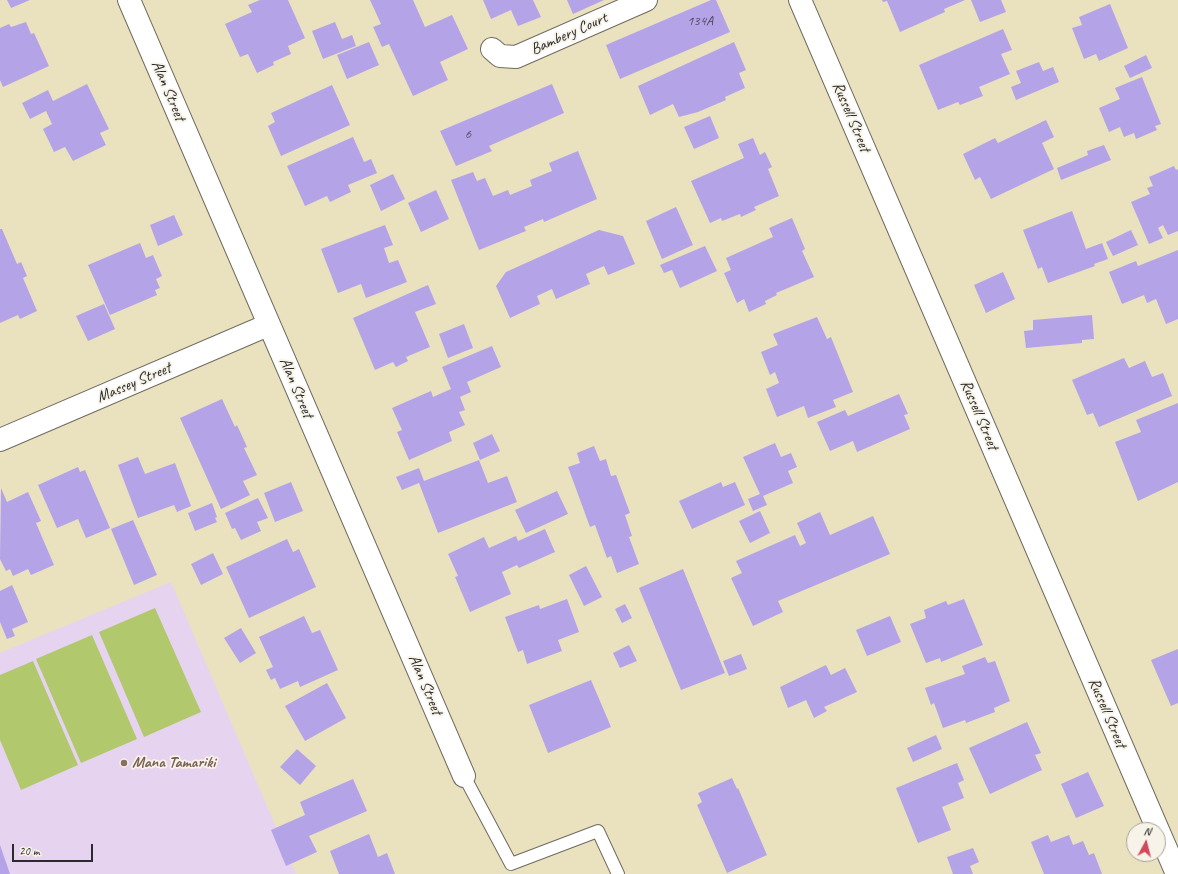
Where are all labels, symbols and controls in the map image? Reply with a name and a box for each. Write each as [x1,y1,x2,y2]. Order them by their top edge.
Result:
street label: Bambery Court [528,9,610,59]
house number: 134A [687,13,713,29]
street label: Alan Street [147,58,189,124]
street label: Russell Street [828,79,874,155]
house number: 6 [465,126,471,142]
street label: Alan Street [275,355,317,421]
street label: Massey Street [94,359,174,407]
street label: Russell Street [956,377,1002,453]
street label: Alan Street [404,652,446,718]
street label: Russell Street [1084,675,1130,751]
place label: Mana Tamariki [132,753,215,773]
marker: Mana Tamariki [119,758,129,768]
north arrow [1126,822,1166,862]
text: N [1143,824,1152,838]
scale bar [14,836,95,862]
text: 20 m [19,843,39,859]

